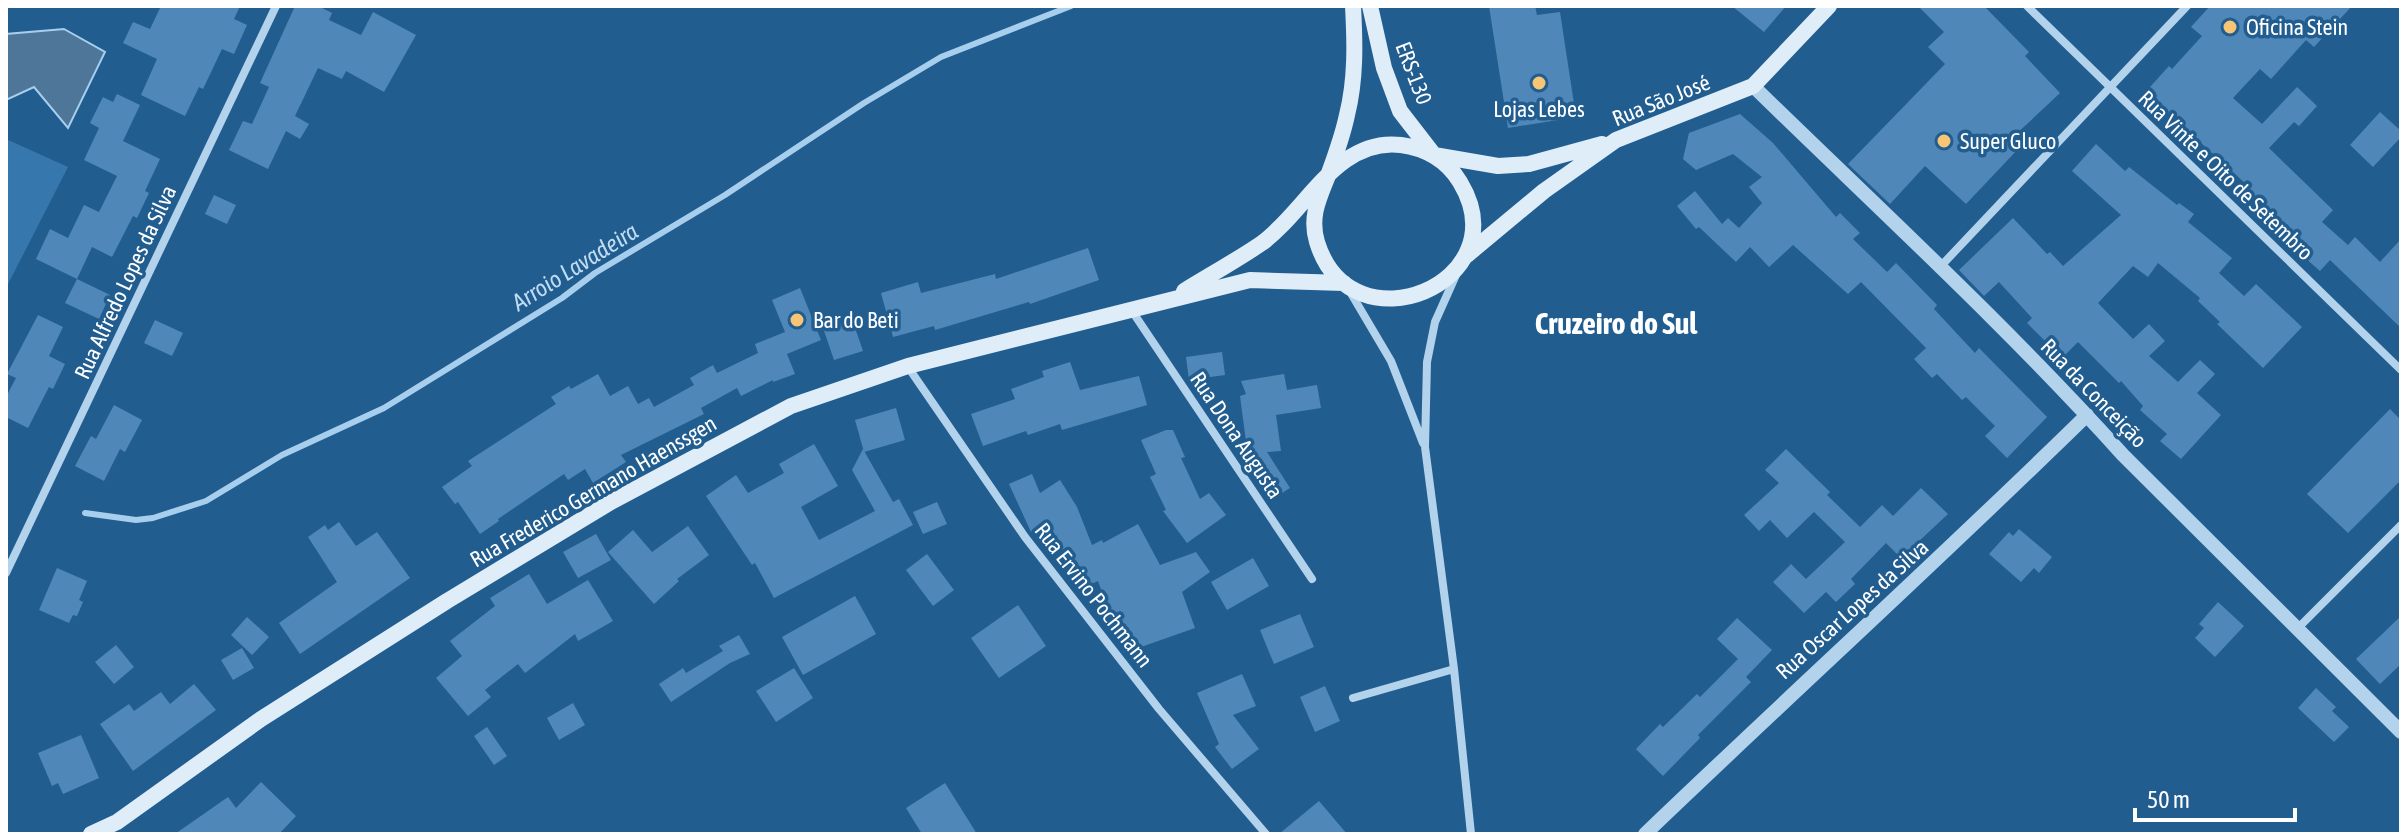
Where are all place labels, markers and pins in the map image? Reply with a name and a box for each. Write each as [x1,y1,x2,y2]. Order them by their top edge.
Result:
place label: Oficina Stein [2246,14,2348,40]
marker: Oficina Stein [2221,18,2239,36]
marker: Lojas Lebes [1530,74,1548,92]
place label: Lojas Lebes [1493,96,1585,122]
place label: Super Gluco [1960,128,2056,154]
marker: Super Gluco [1935,132,1953,150]
place label: Bar do Beti [813,307,899,333]
marker: Bar do Beti [788,311,806,329]

